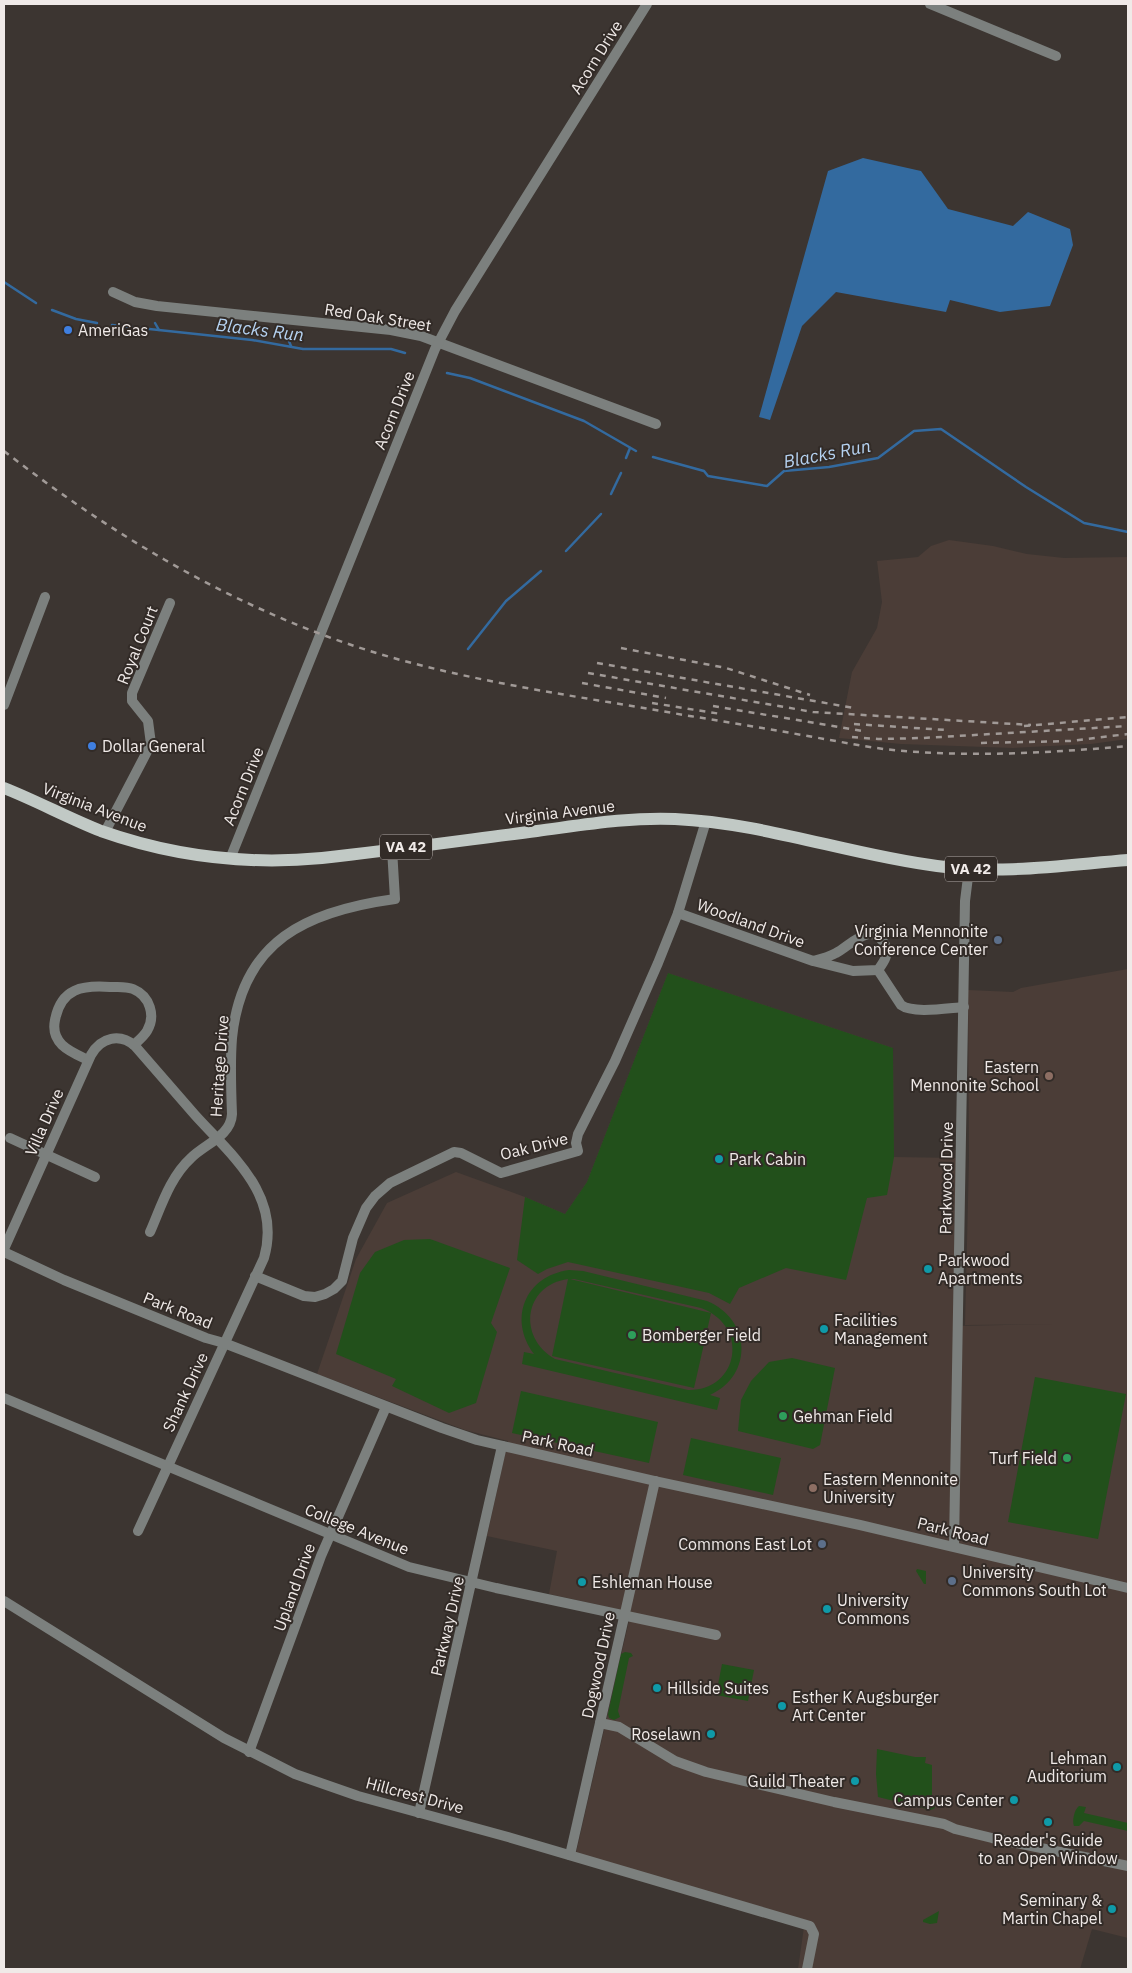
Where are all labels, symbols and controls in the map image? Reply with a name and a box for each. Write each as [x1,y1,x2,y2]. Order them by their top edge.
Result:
street label: Acorn Drive [566,16,627,98]
street label: Red Oak Street [323,299,433,335]
water label: Blacks Run [215,313,305,346]
place label: AmeriGas [78,320,148,340]
marker: AmeriGas [62,324,74,336]
street label: Acorn Drive [369,368,419,452]
water label: Blacks Run [781,434,873,473]
street label: Royal Court [112,603,162,687]
place label: Dollar General [102,736,205,756]
marker: Dollar General [86,740,98,752]
street label: Acorn Drive [218,744,268,828]
street label: Virginia Avenue [40,778,150,836]
street label: Virginia Avenue [504,795,616,829]
road number: VA 42 [380,834,432,860]
road number: VA 42 [945,856,997,882]
street label: Woodland Drive [694,894,808,952]
place label: Virginia Mennonite Conference Center [854,921,988,959]
marker: Virginia Mennonite Conference Center [992,934,1004,946]
street label: Heritage Drive [205,1014,233,1118]
place label: Eastern Mennonite School [910,1057,1039,1095]
marker: Eastern Mennonite School [1043,1070,1055,1082]
street label: Villa Drive [20,1085,68,1159]
street label: Parkwood Drive [935,1121,957,1235]
street label: Oak Drive [498,1128,570,1164]
place label: Park Cabin [729,1149,806,1169]
marker: Park Cabin [713,1153,725,1165]
place label: Parkwood Apartments [938,1250,1023,1288]
marker: Parkwood Apartments [922,1263,934,1275]
street label: Park Road [140,1287,216,1333]
place label: Facilities Management [834,1310,928,1348]
marker: Facilities Management [818,1323,830,1335]
place label: Bomberger Field [642,1325,761,1345]
marker: Bomberger Field [626,1329,638,1341]
street label: Shank Drive [158,1349,212,1435]
place label: Gehman Field [793,1406,893,1426]
marker: Gehman Field [777,1410,789,1422]
street label: Park Road [520,1426,596,1460]
place label: Turf Field [989,1448,1057,1468]
marker: Turf Field [1061,1452,1073,1464]
place label: Eastern Mennonite University [823,1469,958,1507]
marker: Eastern Mennonite University [807,1482,819,1494]
street label: College Avenue [302,1499,412,1559]
street label: Park Road [915,1512,991,1550]
place label: Commons East Lot [678,1534,812,1554]
marker: Commons East Lot [816,1538,828,1550]
street label: Upland Drive [269,1540,319,1634]
place label: University Commons South Lot [962,1562,1107,1600]
place label: Eshleman House [592,1572,713,1592]
street label: Parkway Drive [426,1574,468,1678]
marker: University Commons South Lot [946,1575,958,1587]
marker: Eshleman House [576,1576,588,1588]
place label: University Commons [837,1590,910,1628]
marker: University Commons [821,1603,833,1615]
street label: Dogwood Drive [577,1610,619,1720]
place label: Hillside Suites [667,1678,769,1698]
marker: Hillside Suites [651,1682,663,1694]
place label: Esther K Augsburger Art Center [792,1687,939,1725]
marker: Esther K Augsburger Art Center [776,1700,788,1712]
place label: Roselawn [631,1724,701,1744]
marker: Roselawn [705,1728,717,1740]
place label: Lehman Auditorium [1027,1748,1107,1786]
marker: Lehman Auditorium [1111,1761,1123,1773]
place label: Guild Theater [748,1771,845,1791]
street label: Hillcrest Drive [364,1772,466,1818]
marker: Guild Theater [849,1775,861,1787]
place label: Campus Center [894,1790,1004,1810]
marker: Campus Center [1008,1794,1020,1806]
marker: Reader's Guide to an Open Window [1042,1816,1054,1828]
place label: Reader's Guide to an Open Window [978,1830,1118,1868]
place label: Seminary & Martin Chapel [1002,1890,1102,1928]
marker: Seminary & Martin Chapel [1106,1903,1118,1915]

